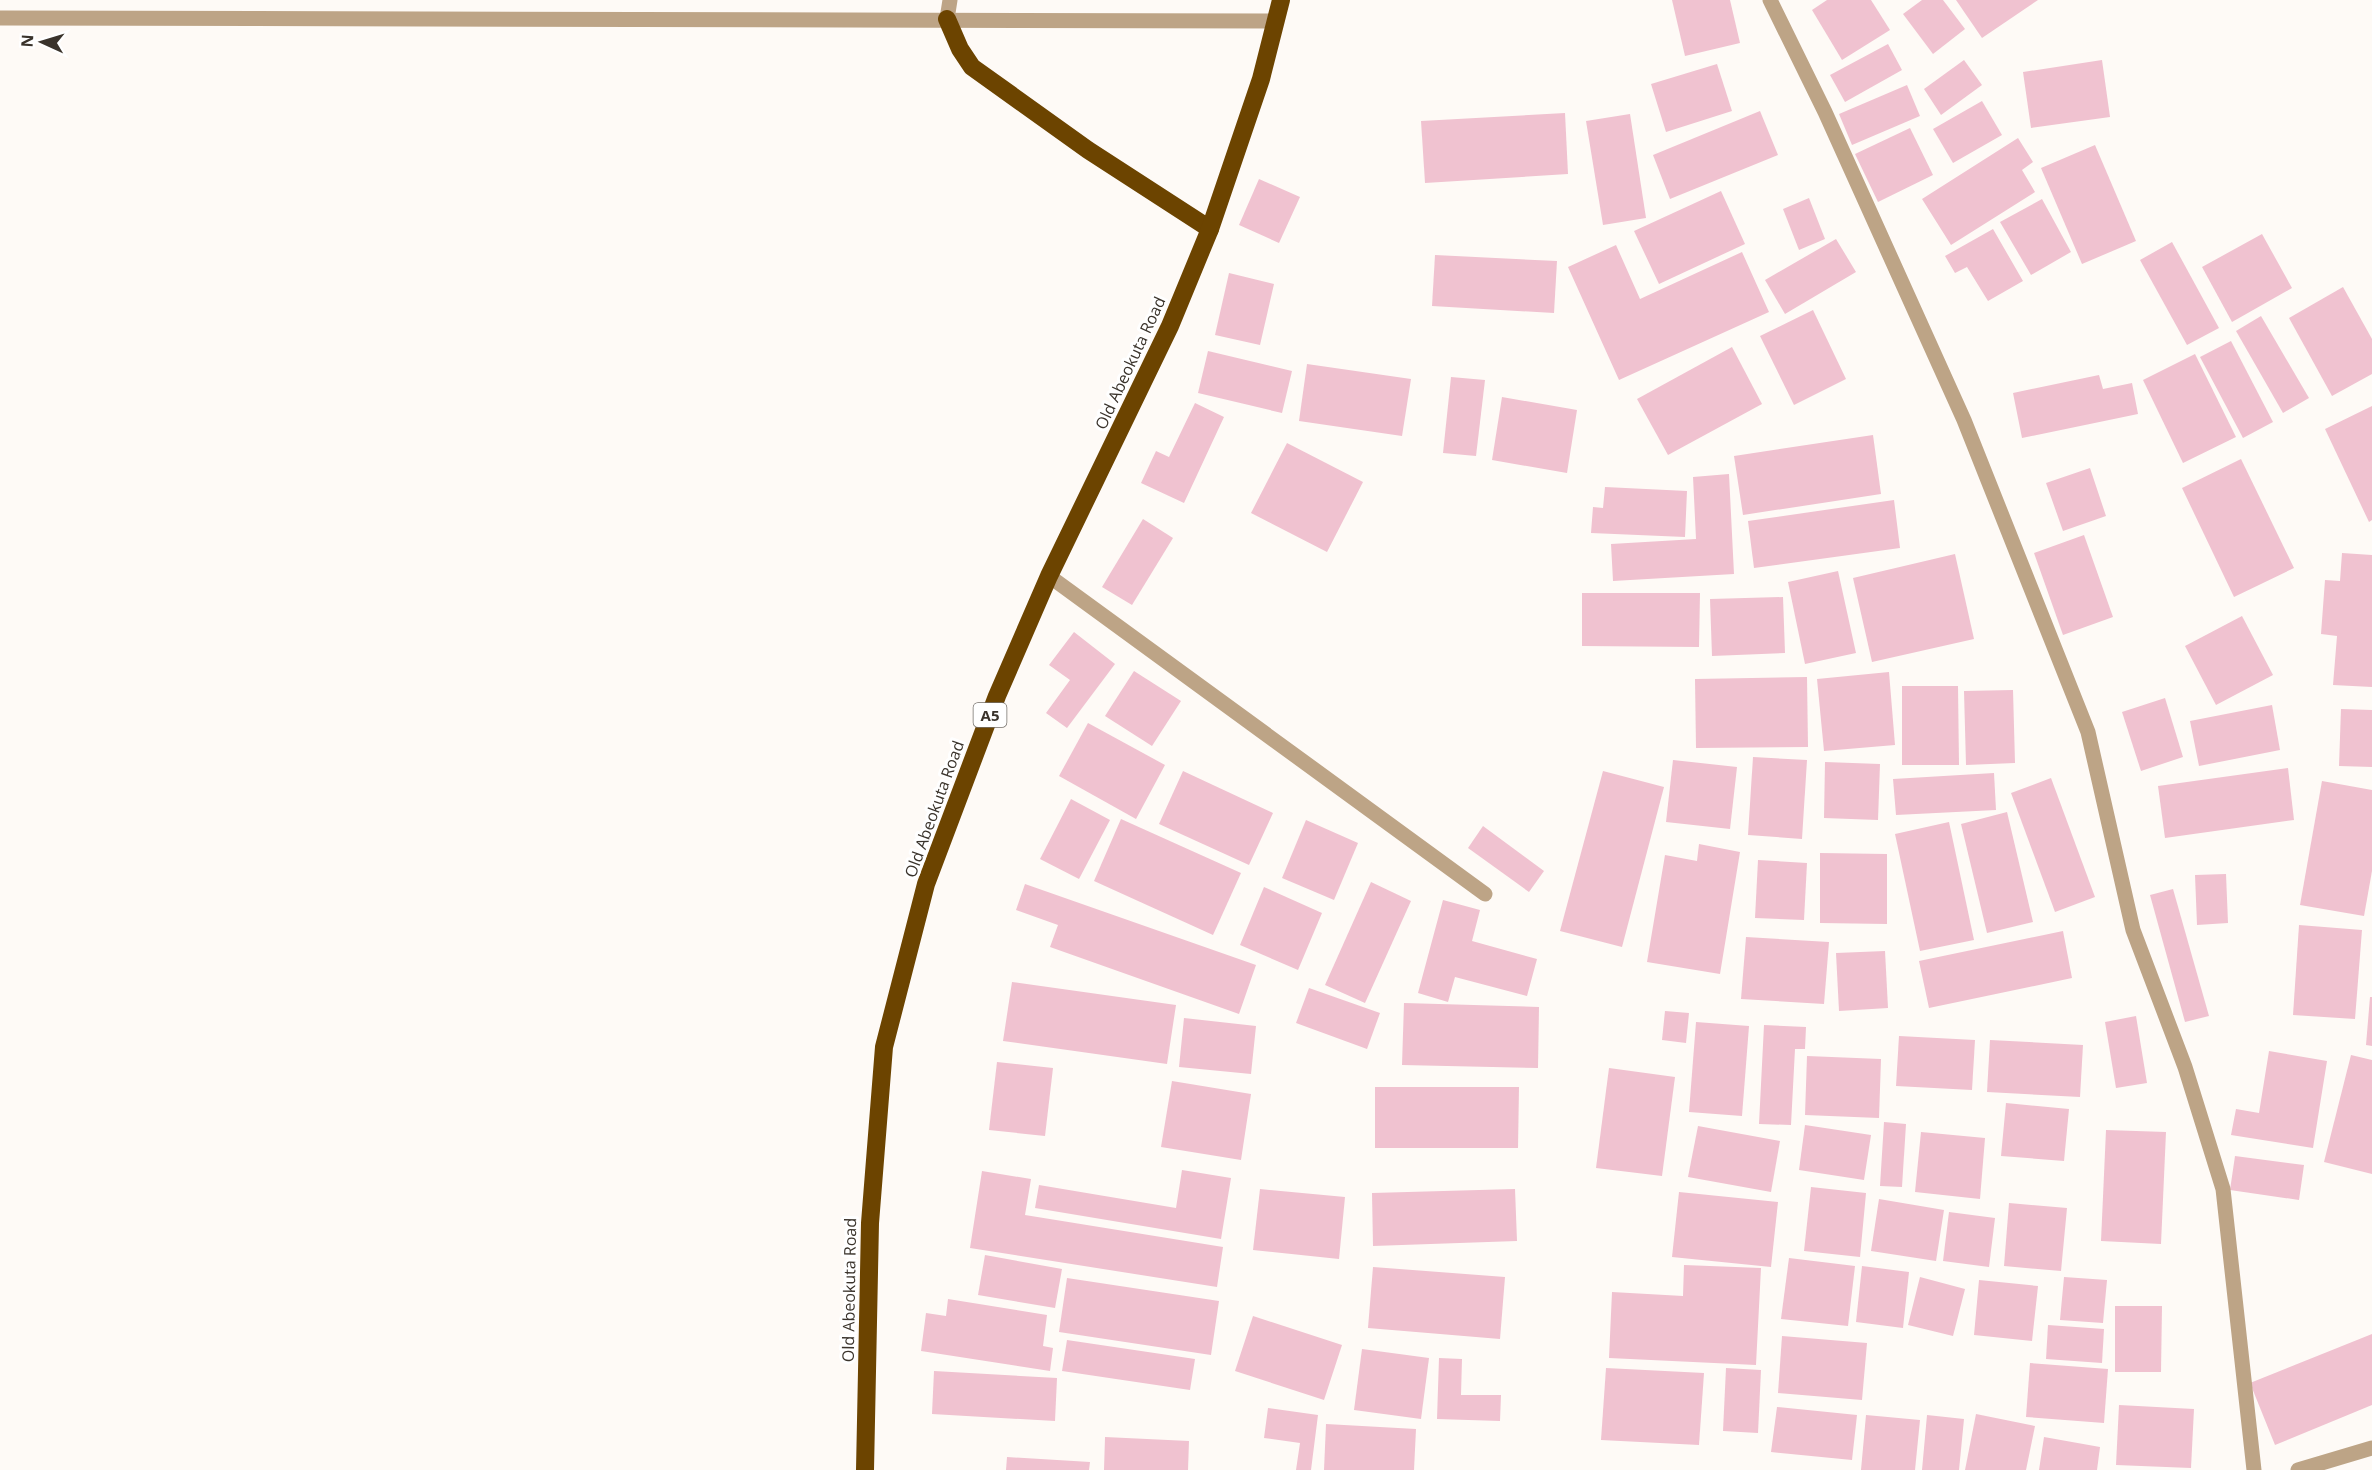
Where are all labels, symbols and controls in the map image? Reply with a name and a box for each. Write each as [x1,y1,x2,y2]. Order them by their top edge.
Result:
north arrow [12,12,72,72]
text: N [16,34,38,48]
street label: Old Abeokuta Road [1090,293,1170,433]
road number: A5 [974,703,1006,727]
street label: Old Abeokuta Road [899,738,969,880]
street label: Old Abeokuta Road [837,1218,861,1362]

